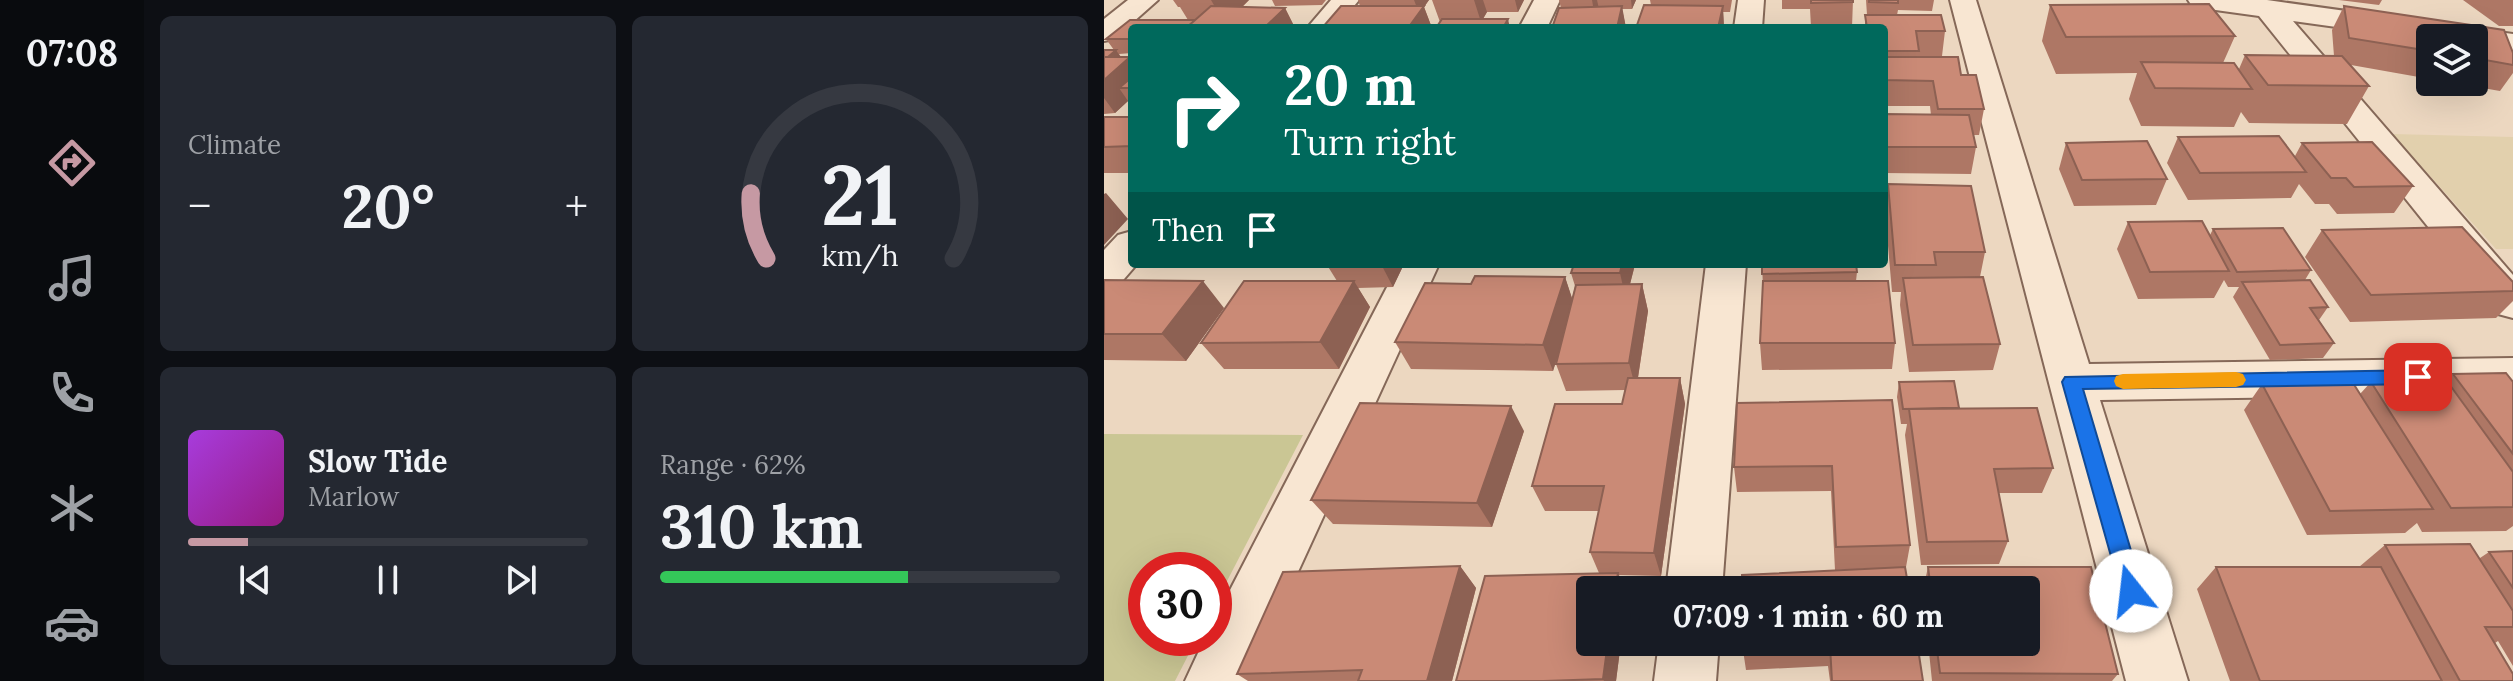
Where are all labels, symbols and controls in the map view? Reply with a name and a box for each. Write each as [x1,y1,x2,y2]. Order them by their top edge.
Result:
map controls [2416,24,2488,96]
button: layers [2416,24,2488,96]
text: 07:08 [26,30,118,76]
text: 20 m [1284,49,1416,120]
icon: right [1152,56,1256,160]
text: Turn right [1284,119,1457,165]
text: Climate [188,128,281,161]
icon: directions [44,135,100,191]
text: 21 [821,141,899,248]
text: 20° [341,168,435,244]
text: − [188,178,211,234]
text: + [565,178,588,234]
icon: arrive [1240,208,1284,252]
text: Then [1152,211,1224,249]
text: km/h [821,237,899,274]
icon: music [44,250,100,306]
pin [2384,343,2452,411]
icon: arrive [2396,355,2440,399]
icon: phone [44,365,100,421]
text: Slow Tide [308,442,447,480]
text: Range · 62% [660,448,806,481]
icon: climate [44,480,100,536]
text: Marlow [308,480,399,513]
text: 310 km [660,488,863,564]
position arrow [2089,549,2173,633]
speed limit sign: 30 [1128,552,1232,656]
icon: previous [233,558,277,602]
icon: pause [366,558,410,602]
icon: next [499,558,543,602]
icon: car [44,595,100,651]
text: 07:09 · 1 min · 60 m [1673,597,1943,635]

